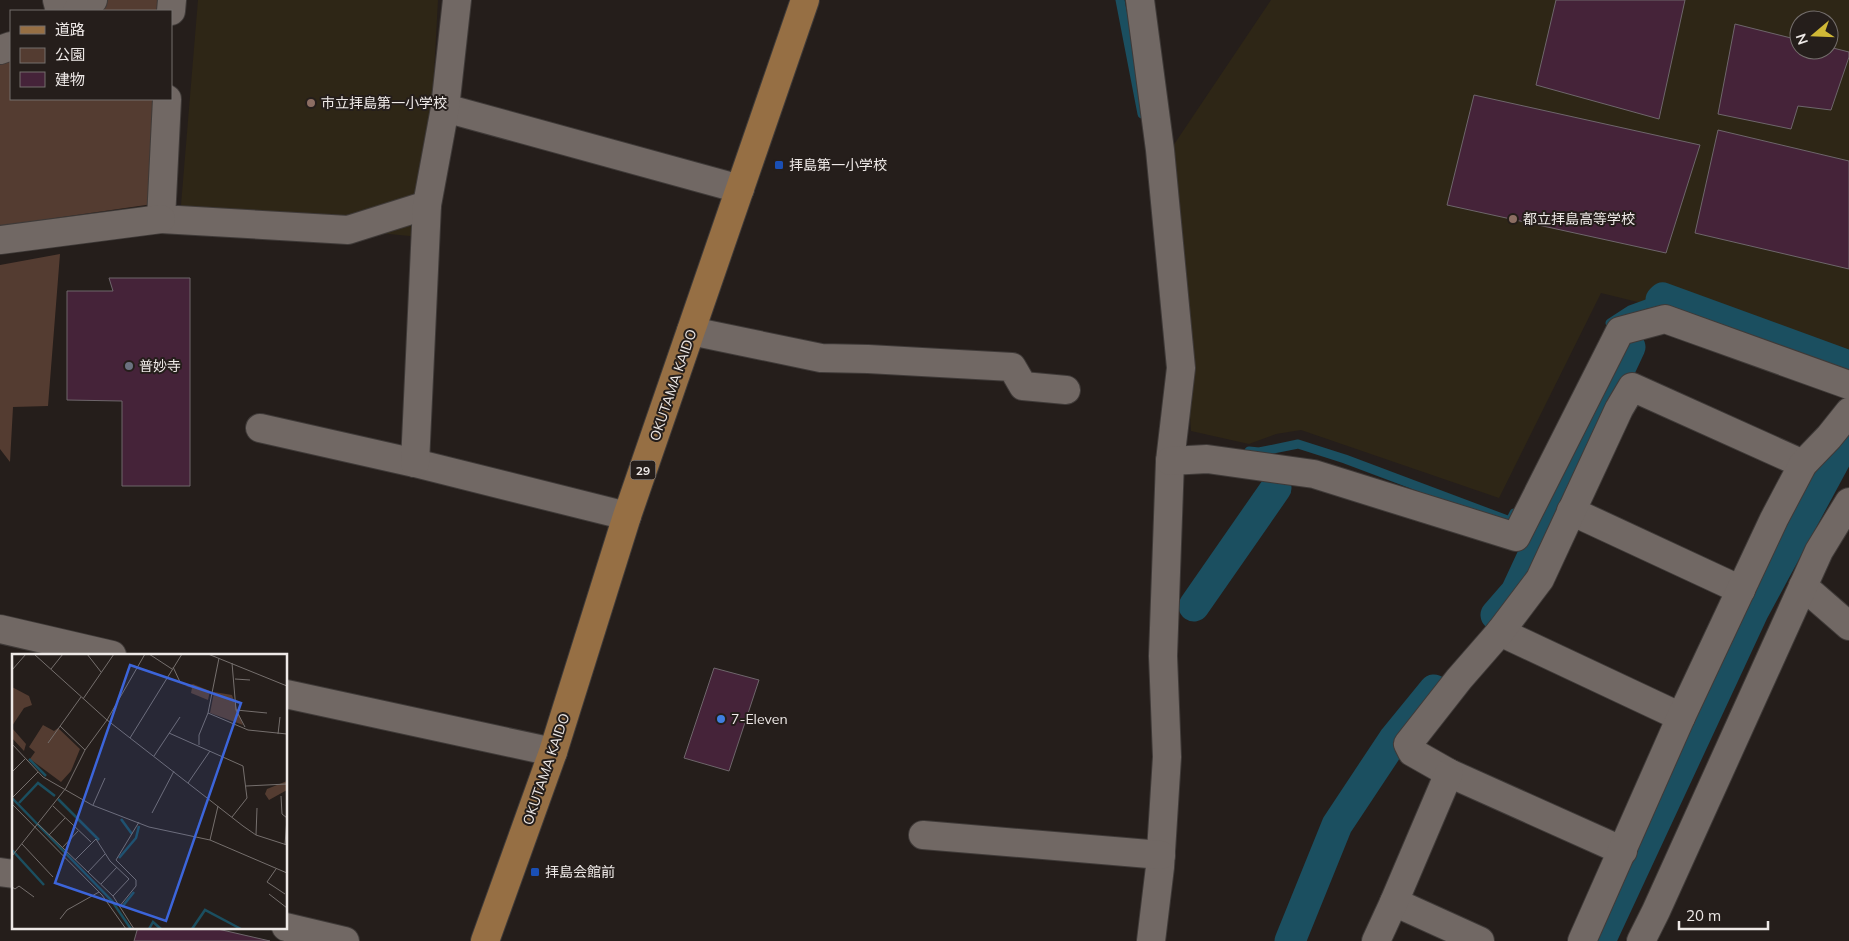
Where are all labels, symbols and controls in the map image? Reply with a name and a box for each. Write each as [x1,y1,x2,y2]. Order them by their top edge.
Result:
legend [10,10,172,100]
north arrow [1789,10,1839,60]
text: 道路 [55,20,85,39]
text: N [1791,31,1812,47]
text: 公園 [55,45,85,64]
text: 建物 [55,70,85,89]
place label: 市立拝島第一小学校 [321,94,447,112]
marker: 市立拝島第一小学校 [305,97,317,109]
place label: 拝島第一小学校 [789,156,887,174]
marker: 拝島第一小学校 [773,159,785,171]
place label: 都立拝島高等学校 [1523,210,1635,228]
marker: 都立拝島高等学校 [1507,213,1519,225]
street label: OKUTAMA KAIDO [645,327,701,443]
place label: 普妙寺 [139,357,181,375]
marker: 普妙寺 [123,360,135,372]
road number: 29 [630,460,656,480]
inset map [12,654,288,928]
place label: 7-Eleven [731,710,788,728]
street label: OKUTAMA KAIDO [518,711,574,827]
marker: 7-Eleven [715,713,727,725]
place label: 拝島会館前 [545,863,615,881]
marker: 拝島会館前 [529,866,541,878]
scale bar [1679,898,1768,930]
text: 20 m [1686,906,1721,925]

